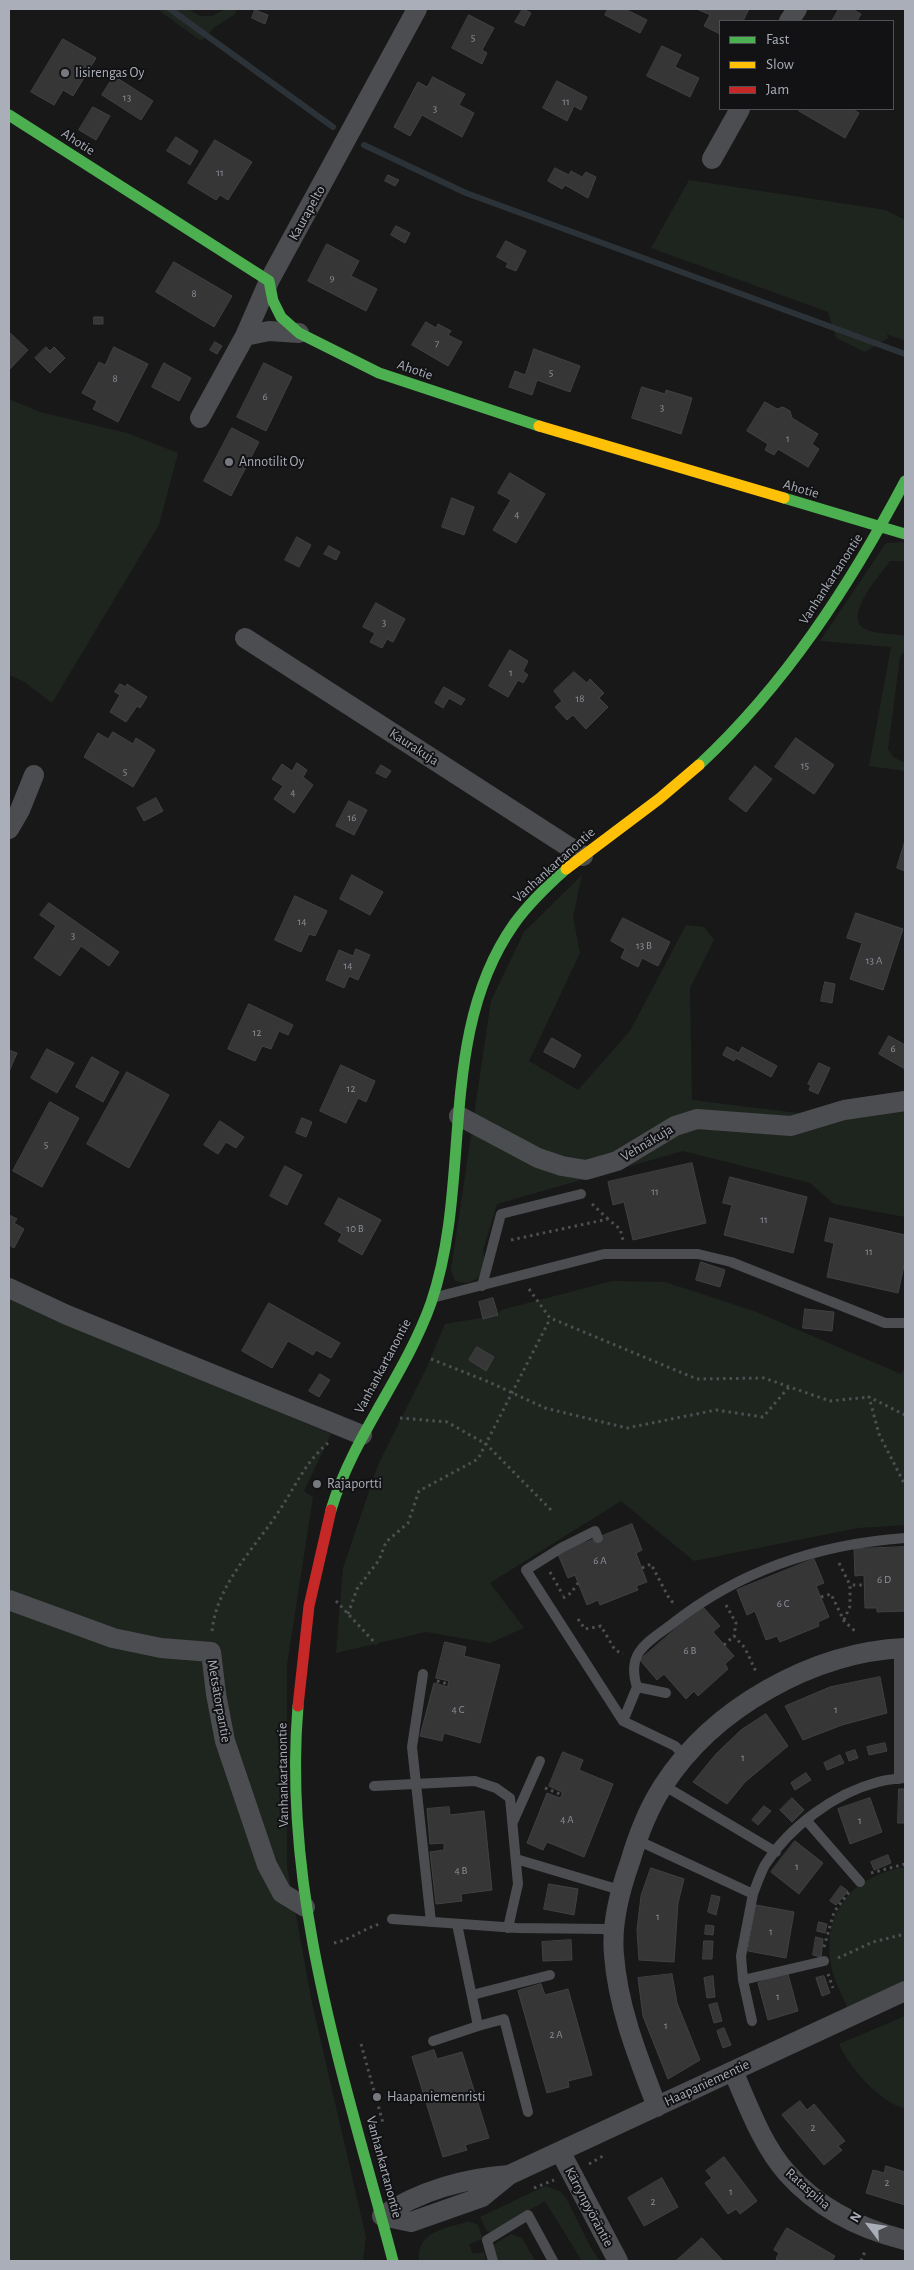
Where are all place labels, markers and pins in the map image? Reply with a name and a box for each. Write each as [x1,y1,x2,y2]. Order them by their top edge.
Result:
place label: Iisirengas Oy [75,65,144,81]
marker: Iisirengas Oy [59,67,71,79]
place label: Annotilit Oy [239,454,304,470]
marker: Annotilit Oy [223,456,235,468]
place label: Rajaportti [327,1476,382,1492]
marker: Rajaportti [311,1478,323,1490]
place label: Haapaniemenristi [387,2089,485,2105]
marker: Haapaniemenristi [371,2091,383,2103]

